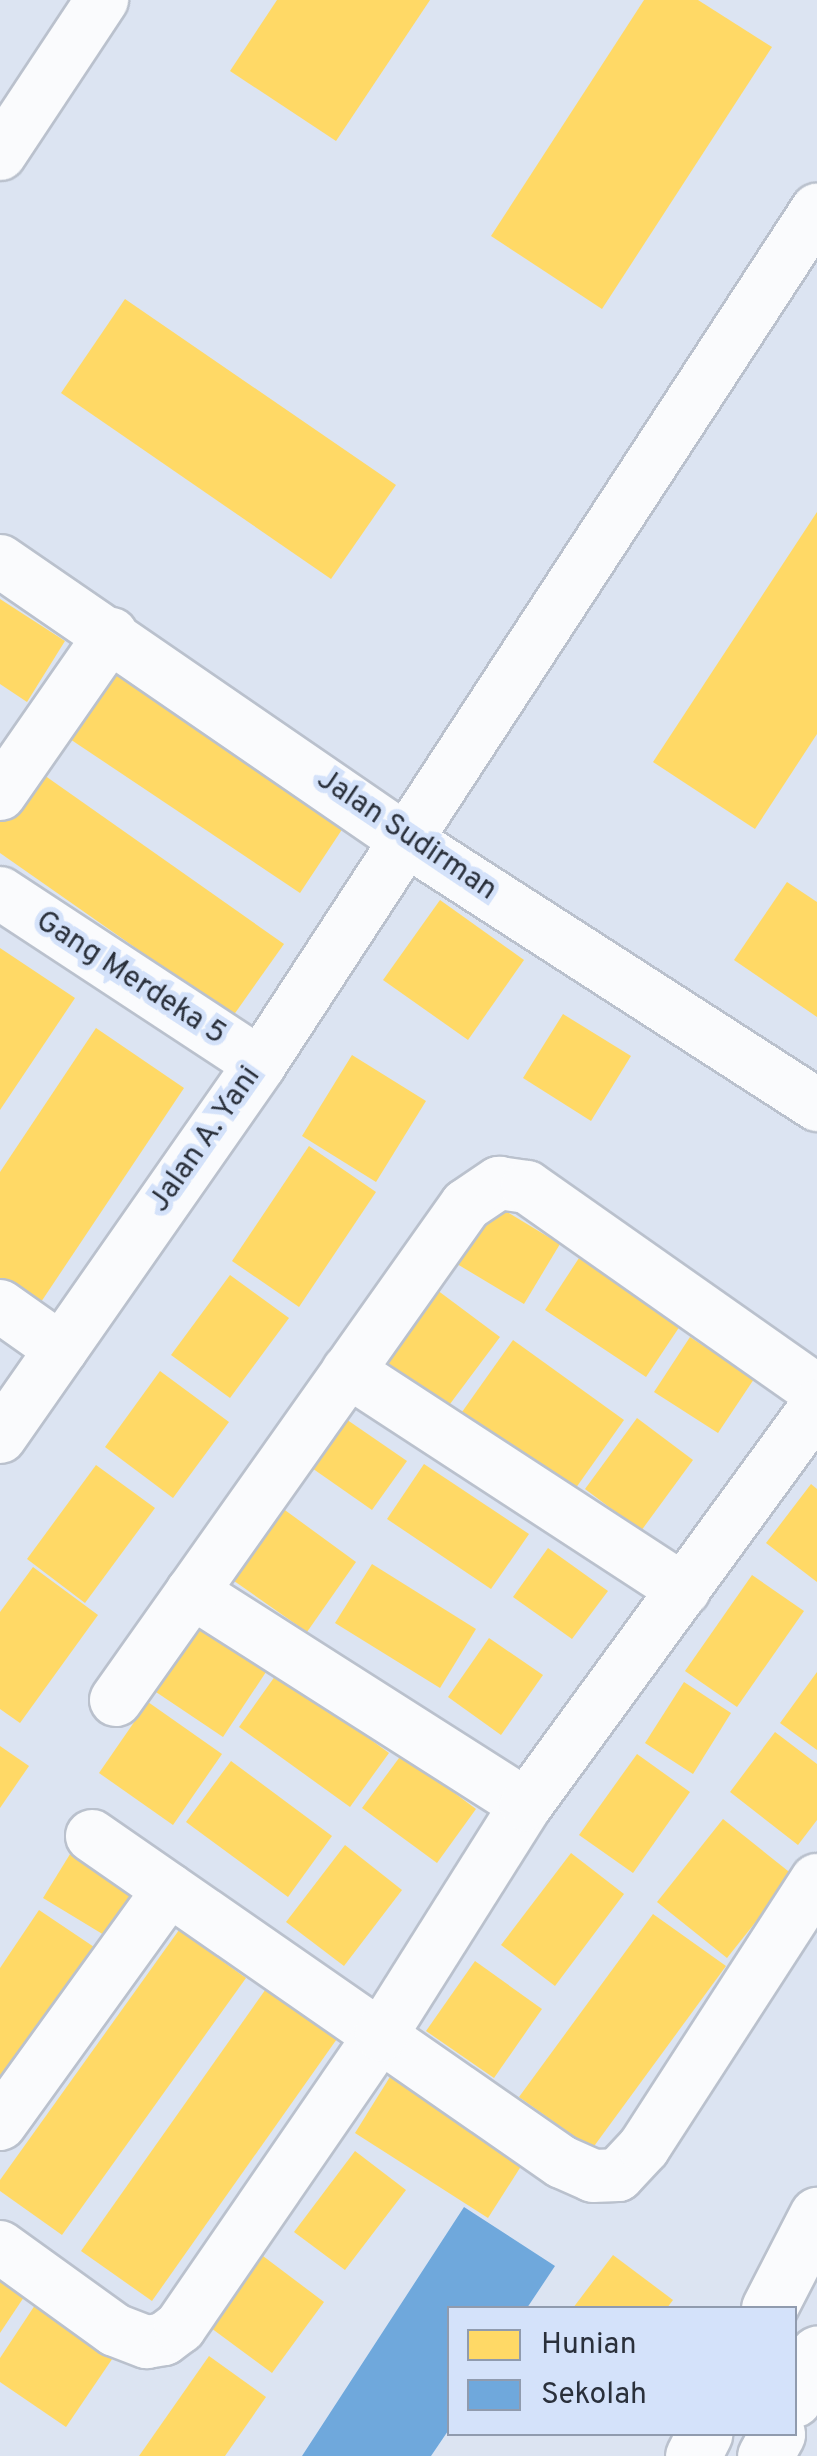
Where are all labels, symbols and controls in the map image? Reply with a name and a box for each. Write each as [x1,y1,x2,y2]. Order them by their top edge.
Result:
street label: Jalan Sudirman [309,763,503,909]
street label: Gang Merdeka 5 [28,904,232,1054]
street label: Jalan A. Yani [142,1059,270,1221]
legend [447,2306,797,2436]
text: Hunian [541,2327,637,2364]
text: Sekolah [541,2377,647,2414]

